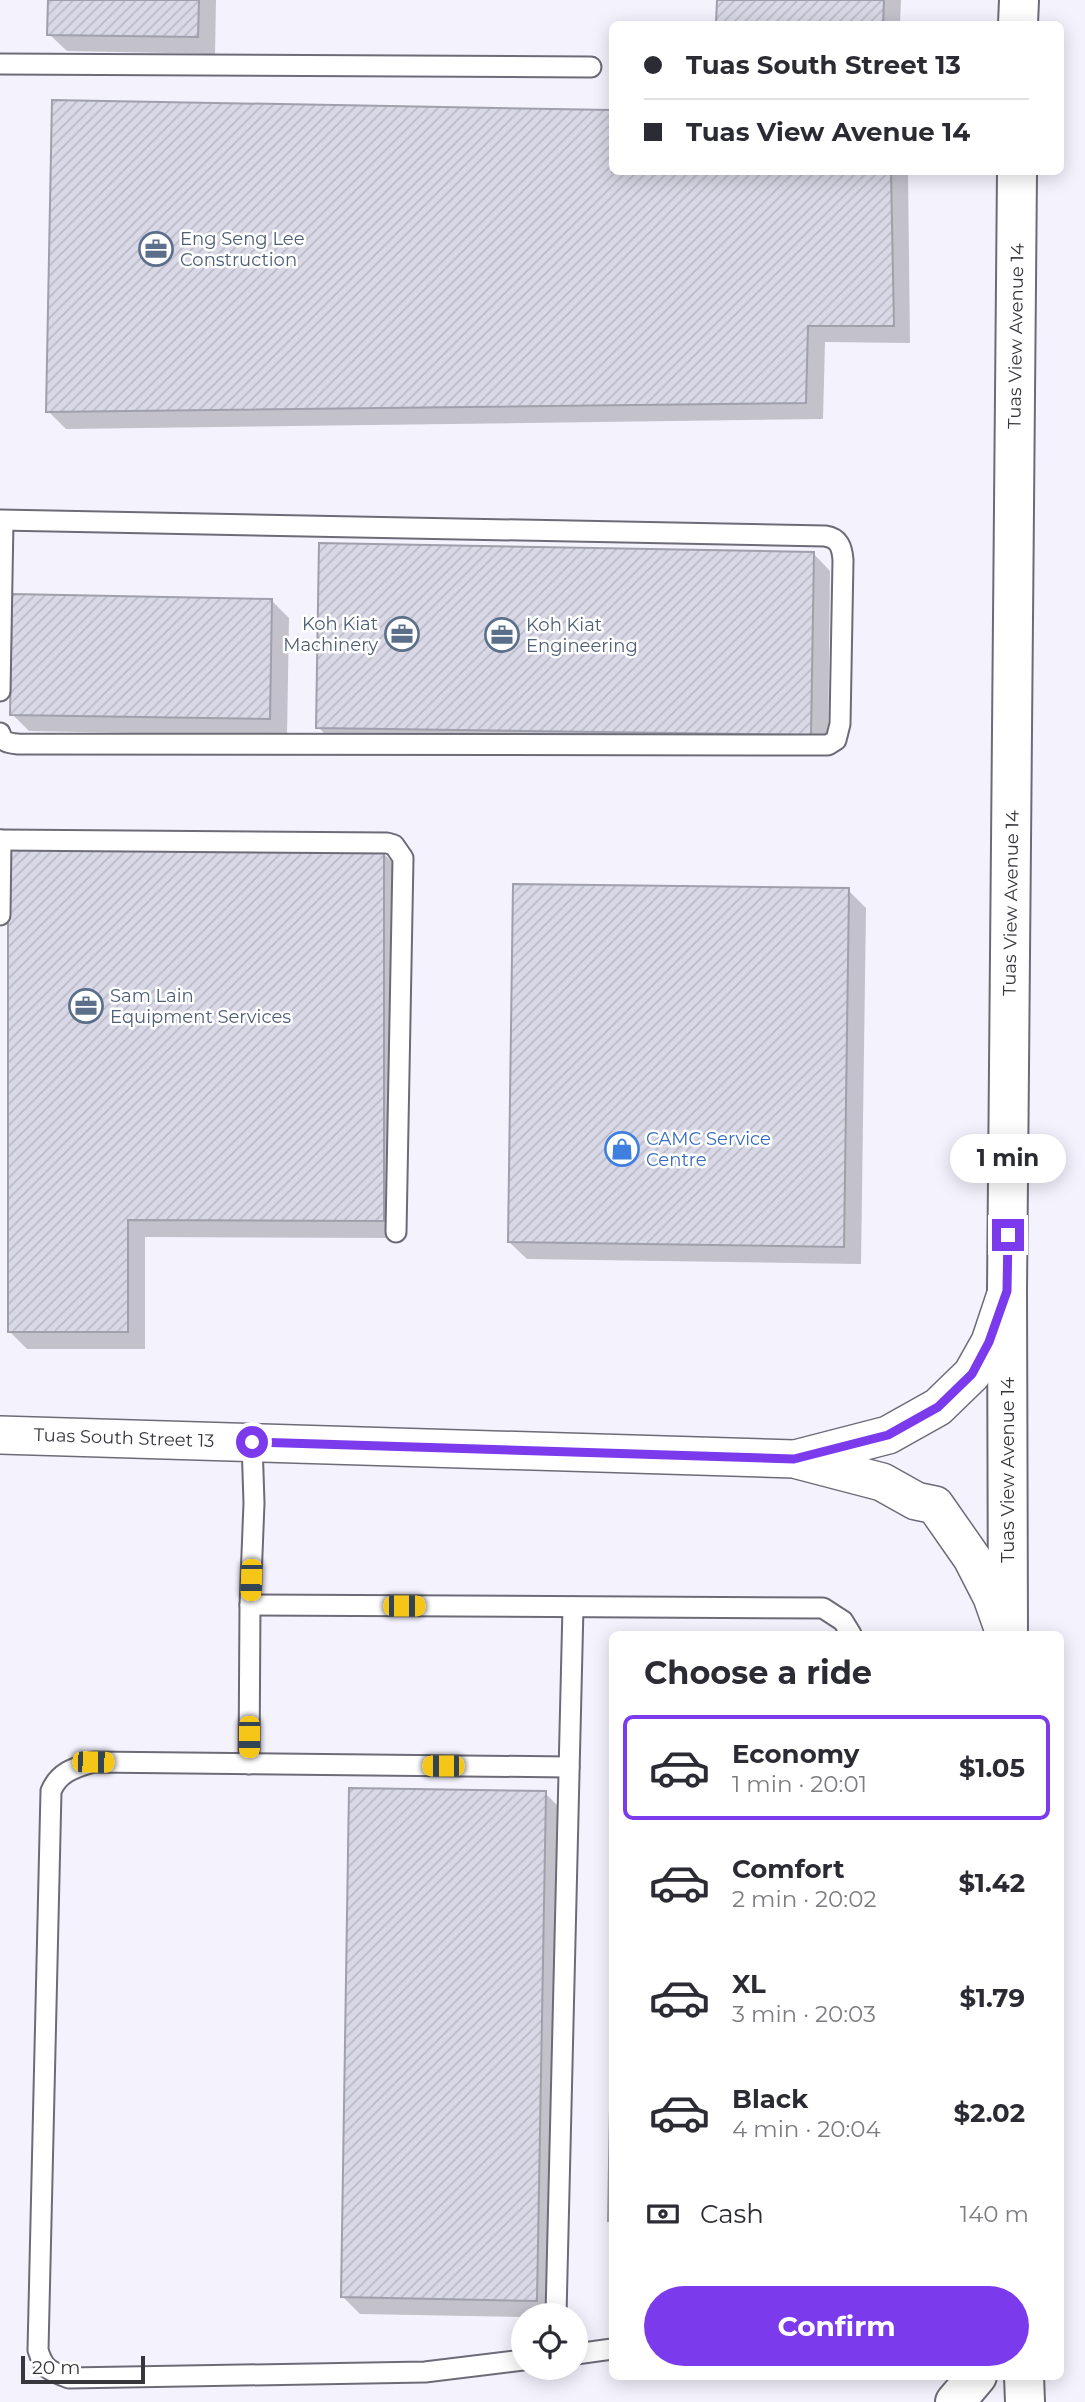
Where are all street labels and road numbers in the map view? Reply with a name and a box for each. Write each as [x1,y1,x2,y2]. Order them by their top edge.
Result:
street label: Tuas View Avenue 14 [1003,243,1029,429]
street label: Tuas View Avenue 14 [998,810,1024,996]
street label: Tuas View Avenue 14 [997,1377,1019,1563]
street label: Tuas South Street 13 [33,1424,215,1452]

